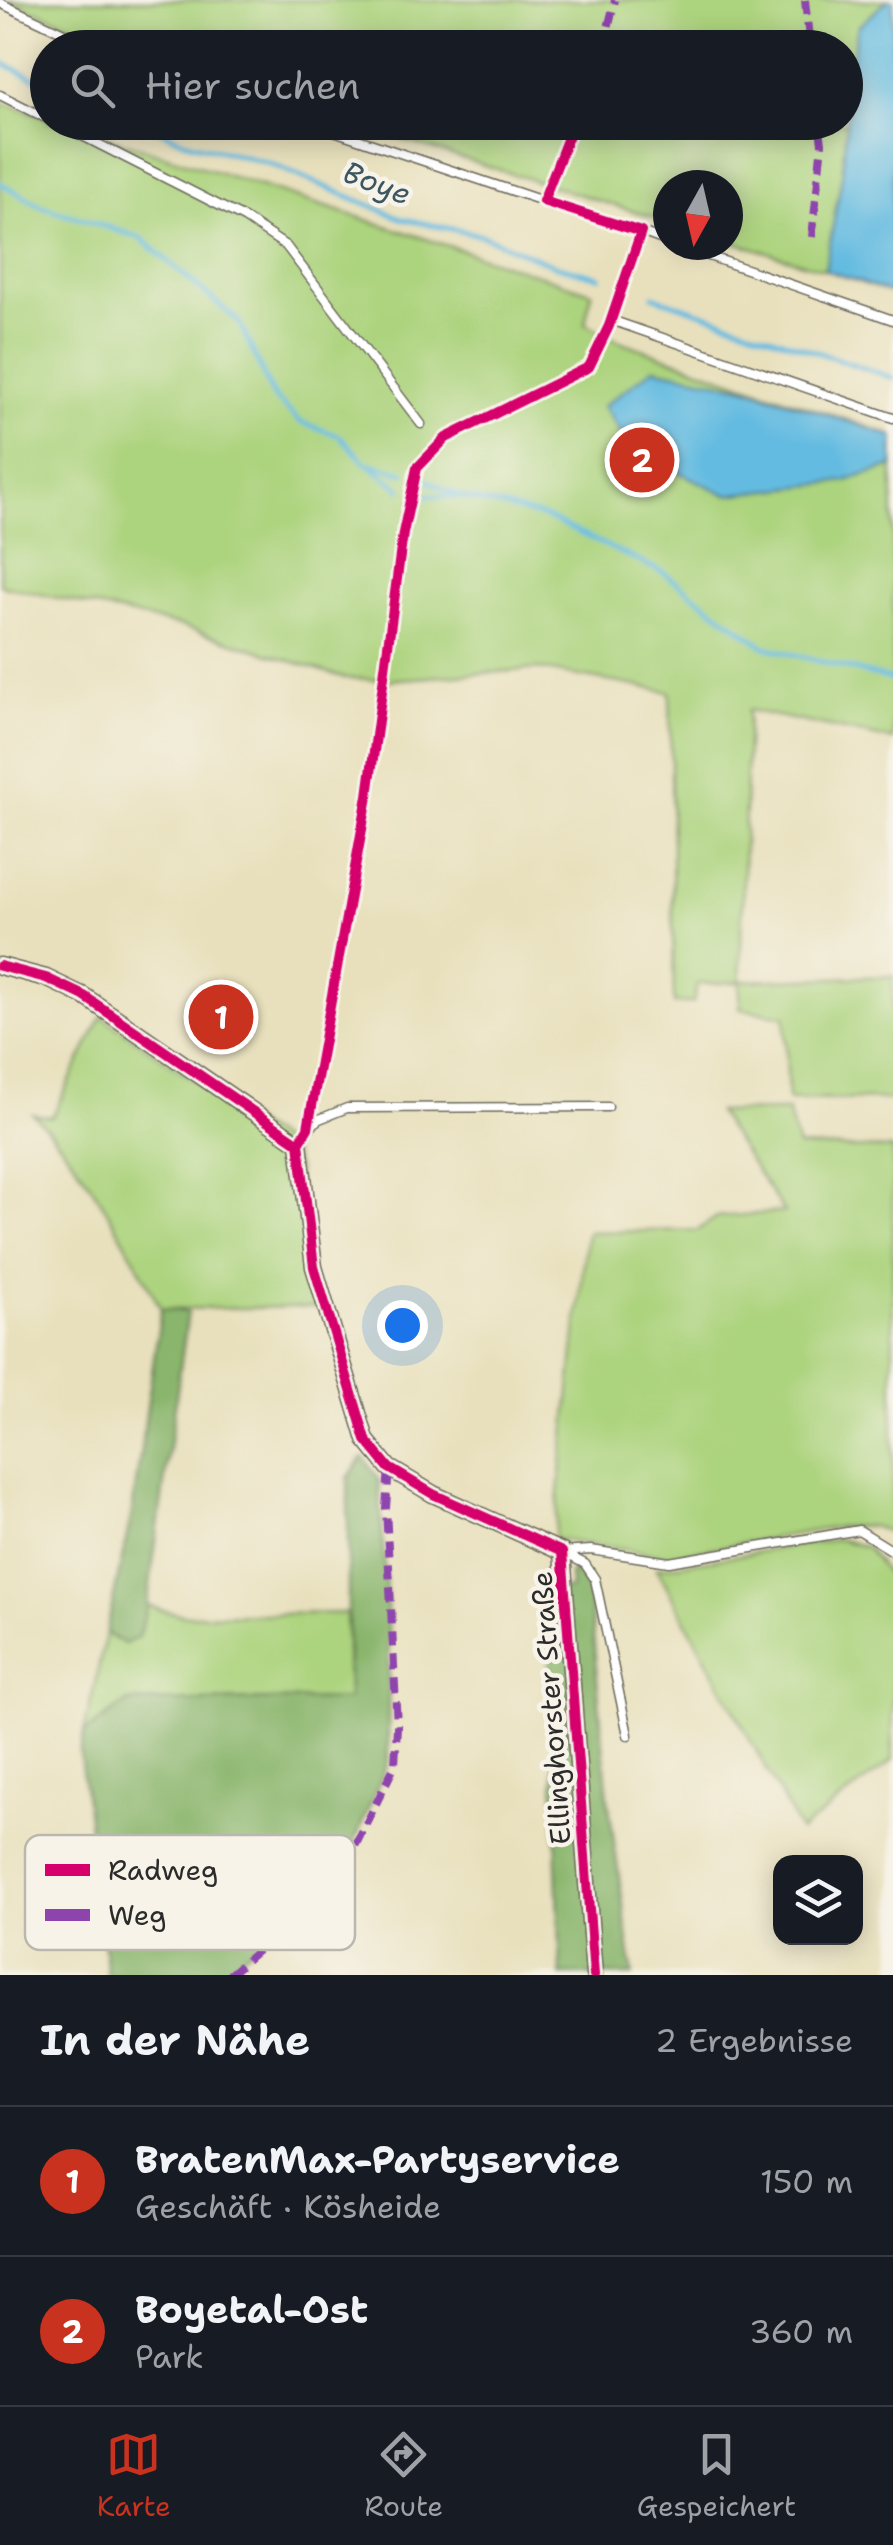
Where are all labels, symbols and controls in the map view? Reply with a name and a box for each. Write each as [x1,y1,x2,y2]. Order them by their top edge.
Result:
search box [30,30,863,140]
icon: search [65,58,120,113]
text: Hier suchen [145,60,360,111]
water label: Boye [337,151,417,215]
north arrow [653,170,743,260]
pin: 2 [610,422,674,498]
pin: 1 [188,980,254,1054]
your location [377,1300,428,1351]
street label: Ellinghorster Straße [522,1570,580,1846]
legend [25,1835,355,1950]
text: Radweg [108,1851,218,1889]
map controls [773,1855,863,1945]
button: layers [773,1855,863,1945]
text: Weg [108,1896,166,1934]
text: In der Nähe [40,2012,310,2068]
text: 2 Ergebnisse [655,2019,853,2062]
text: BratenMax-Partyservice [135,2134,620,2185]
text: 1 [65,2160,80,2203]
text: 150 m [760,2160,853,2203]
text: Geschäft · Kösheide [135,2185,441,2228]
text: Boyetal-Ost [135,2284,368,2335]
text: 2 [61,2310,84,2353]
text: 360 m [749,2310,853,2353]
text: Park [135,2335,204,2378]
tab: Karte [97,2427,171,2525]
tab: Route [364,2427,443,2525]
tab: Gespeichert [637,2427,796,2525]

